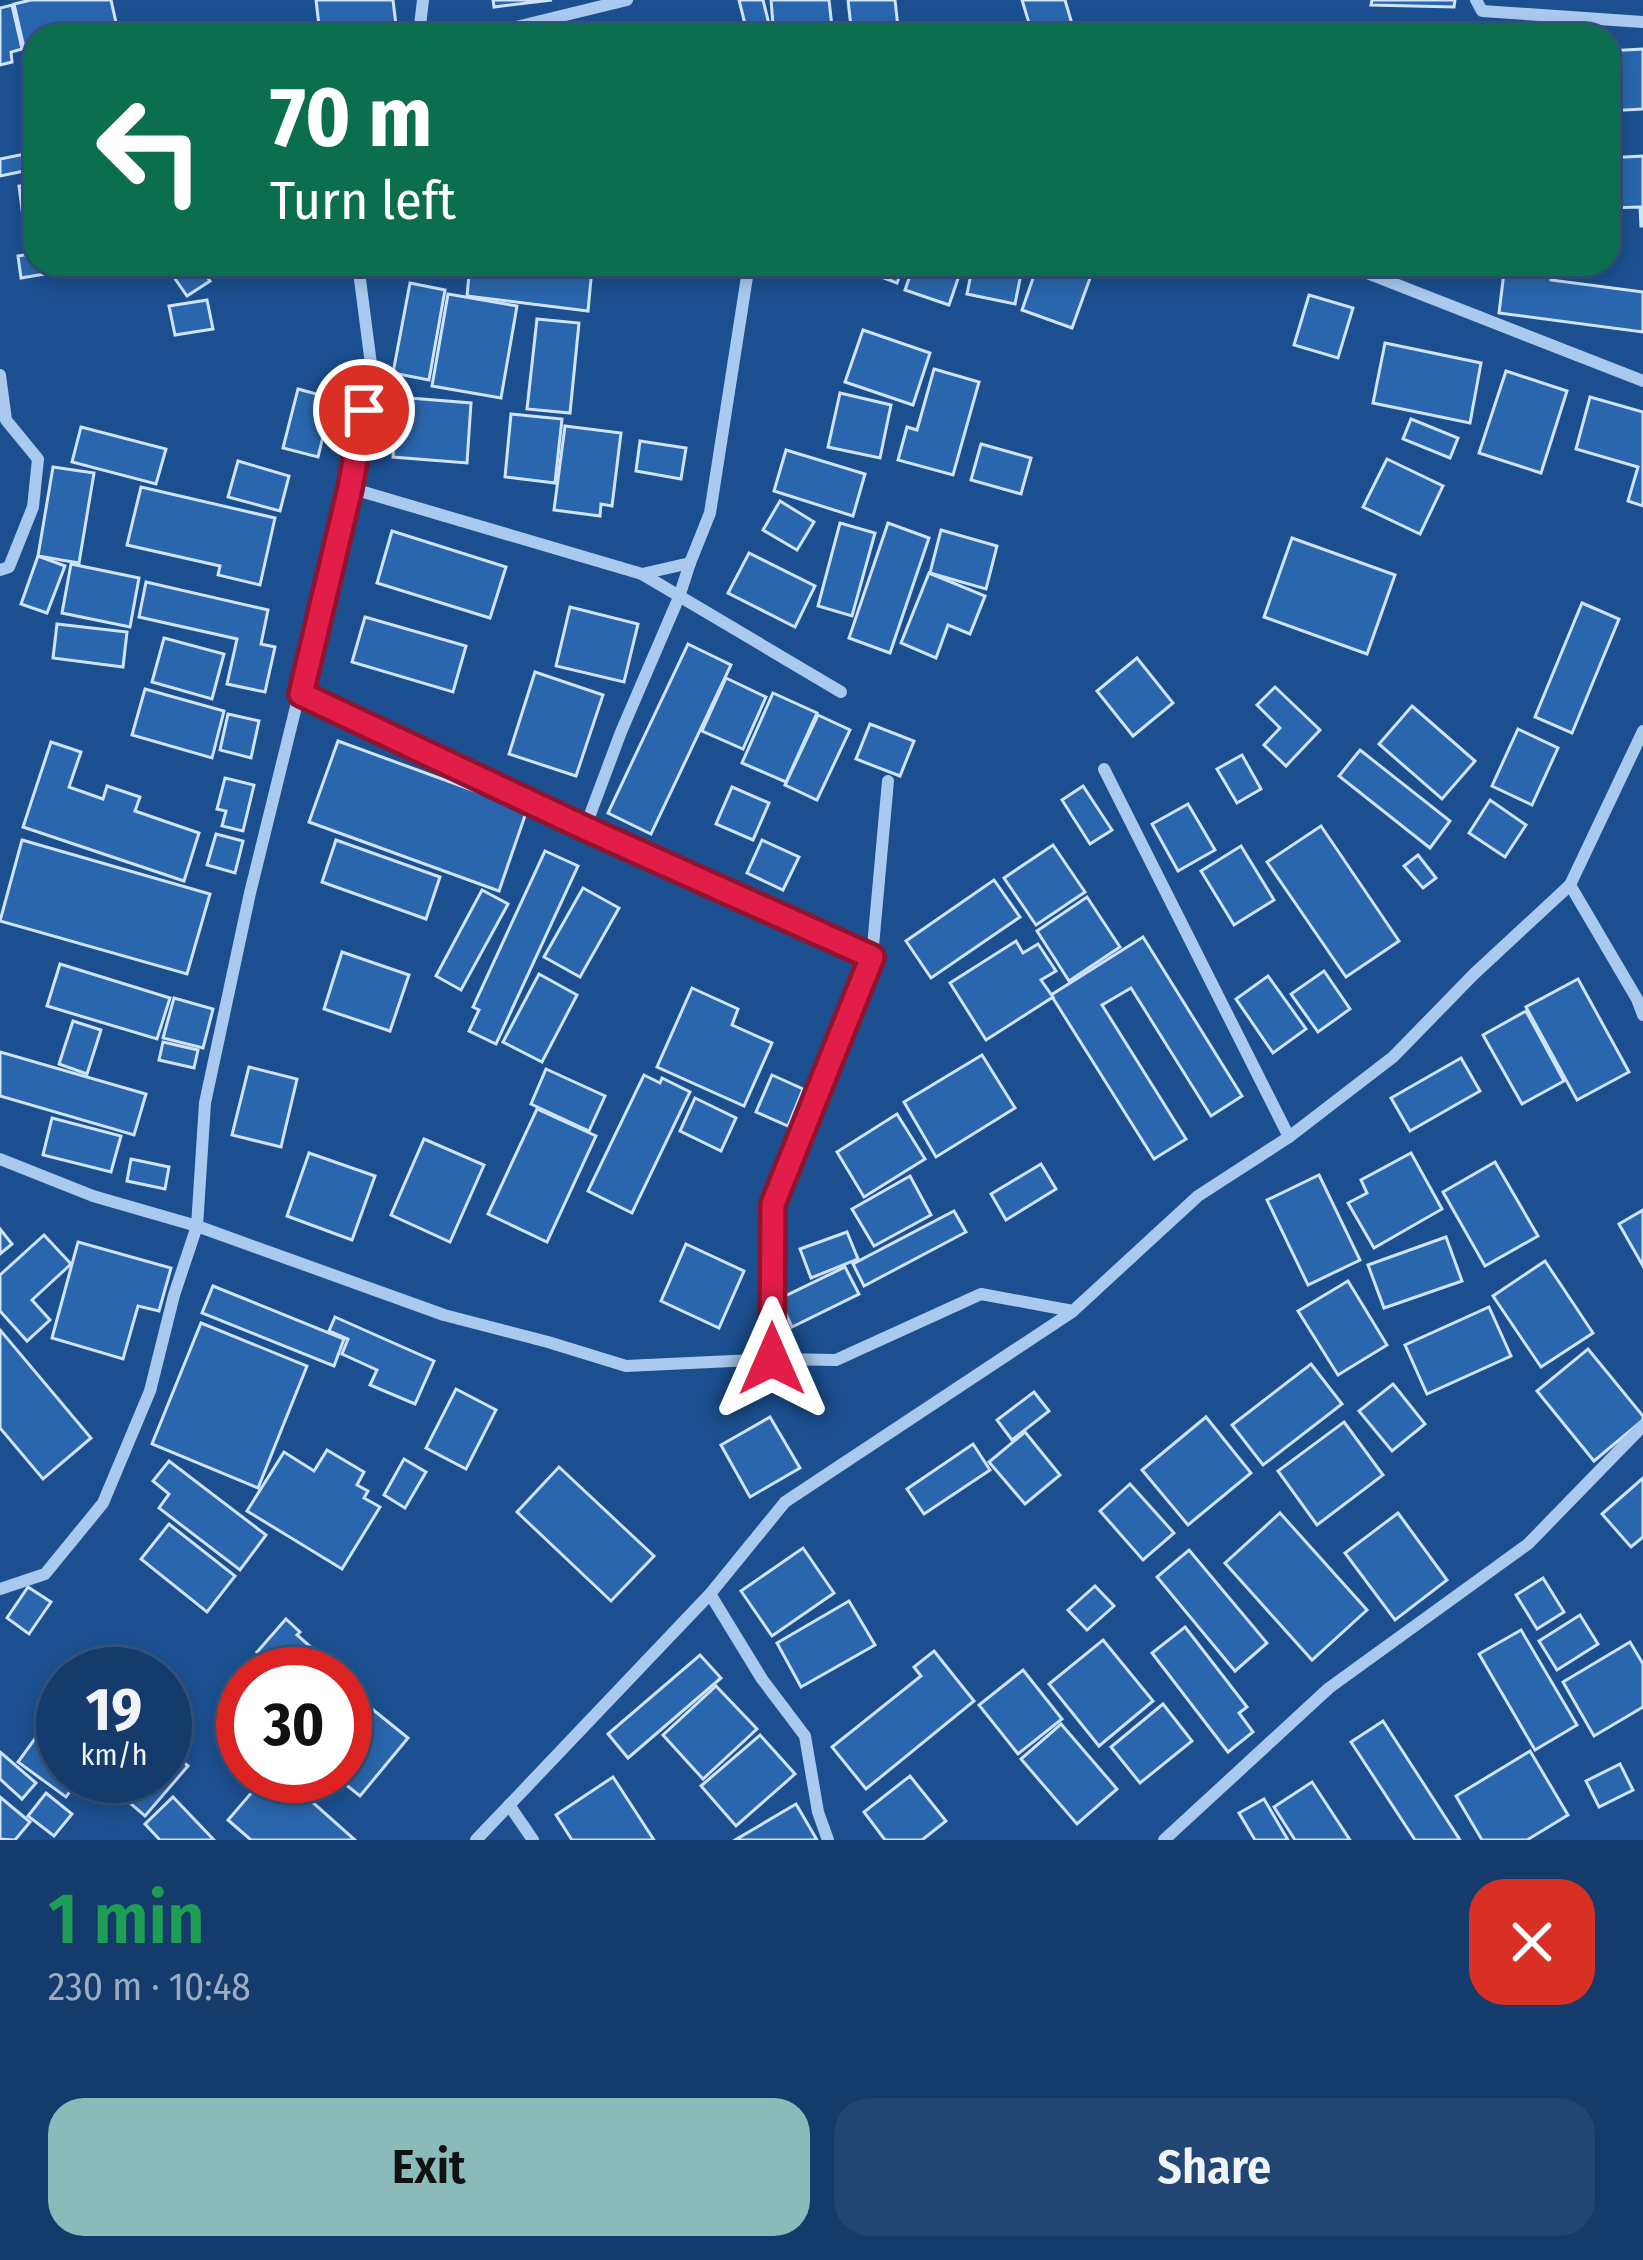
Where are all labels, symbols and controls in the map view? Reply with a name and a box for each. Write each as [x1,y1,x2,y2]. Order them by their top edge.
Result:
text: 70 m [270,67,432,168]
icon: left [72,72,228,228]
text: Turn left [270,169,456,233]
pin [313,359,415,461]
icon: arrive [331,377,397,443]
position arrow [709,1296,835,1422]
speed limit sign: 30 [216,1647,372,1803]
text: 19 [86,1674,142,1746]
text: km/h [81,1737,147,1773]
text: 1 min [48,1876,205,1962]
button: close [1469,1879,1595,2005]
text: 230 m · 10:48 [48,1964,251,2010]
button: Exit [48,2098,810,2236]
button: Share [834,2098,1595,2236]

